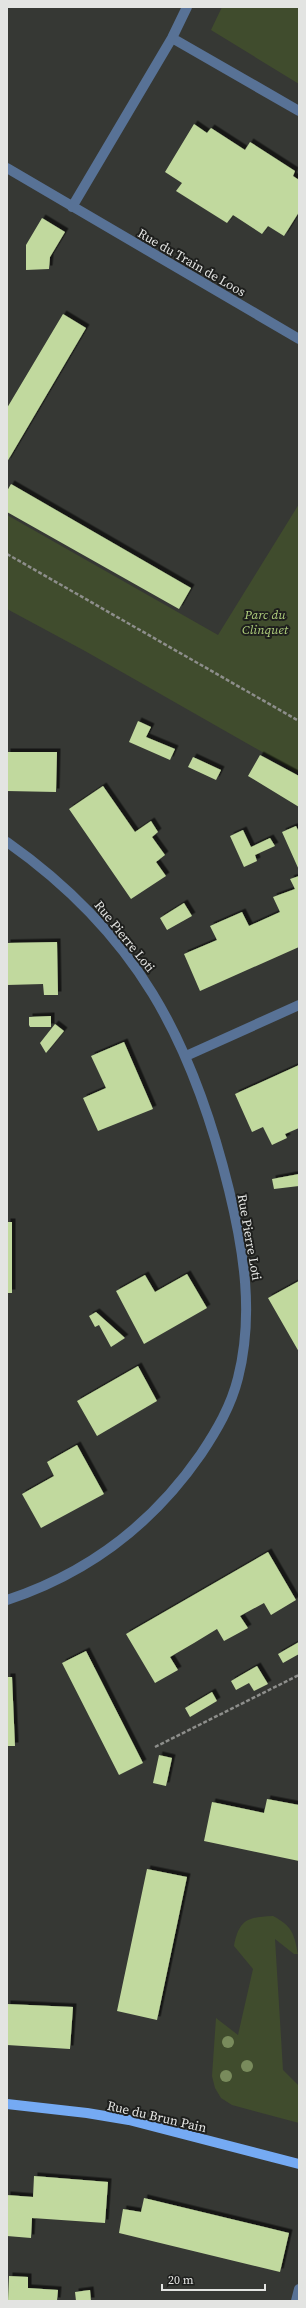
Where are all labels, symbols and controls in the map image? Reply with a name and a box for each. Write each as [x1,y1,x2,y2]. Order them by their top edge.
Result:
street label: Rue du Train de Loos [135,225,249,300]
park label: Parc du Clinquet [242,606,289,638]
street label: Rue Pierre Loti [91,897,159,976]
street label: Rue Pierre Loti [234,1193,265,1282]
street label: Rue du Brun Pain [106,2097,208,2136]
scale bar [162,2266,265,2292]
text: 20 m [168,2272,194,2288]

